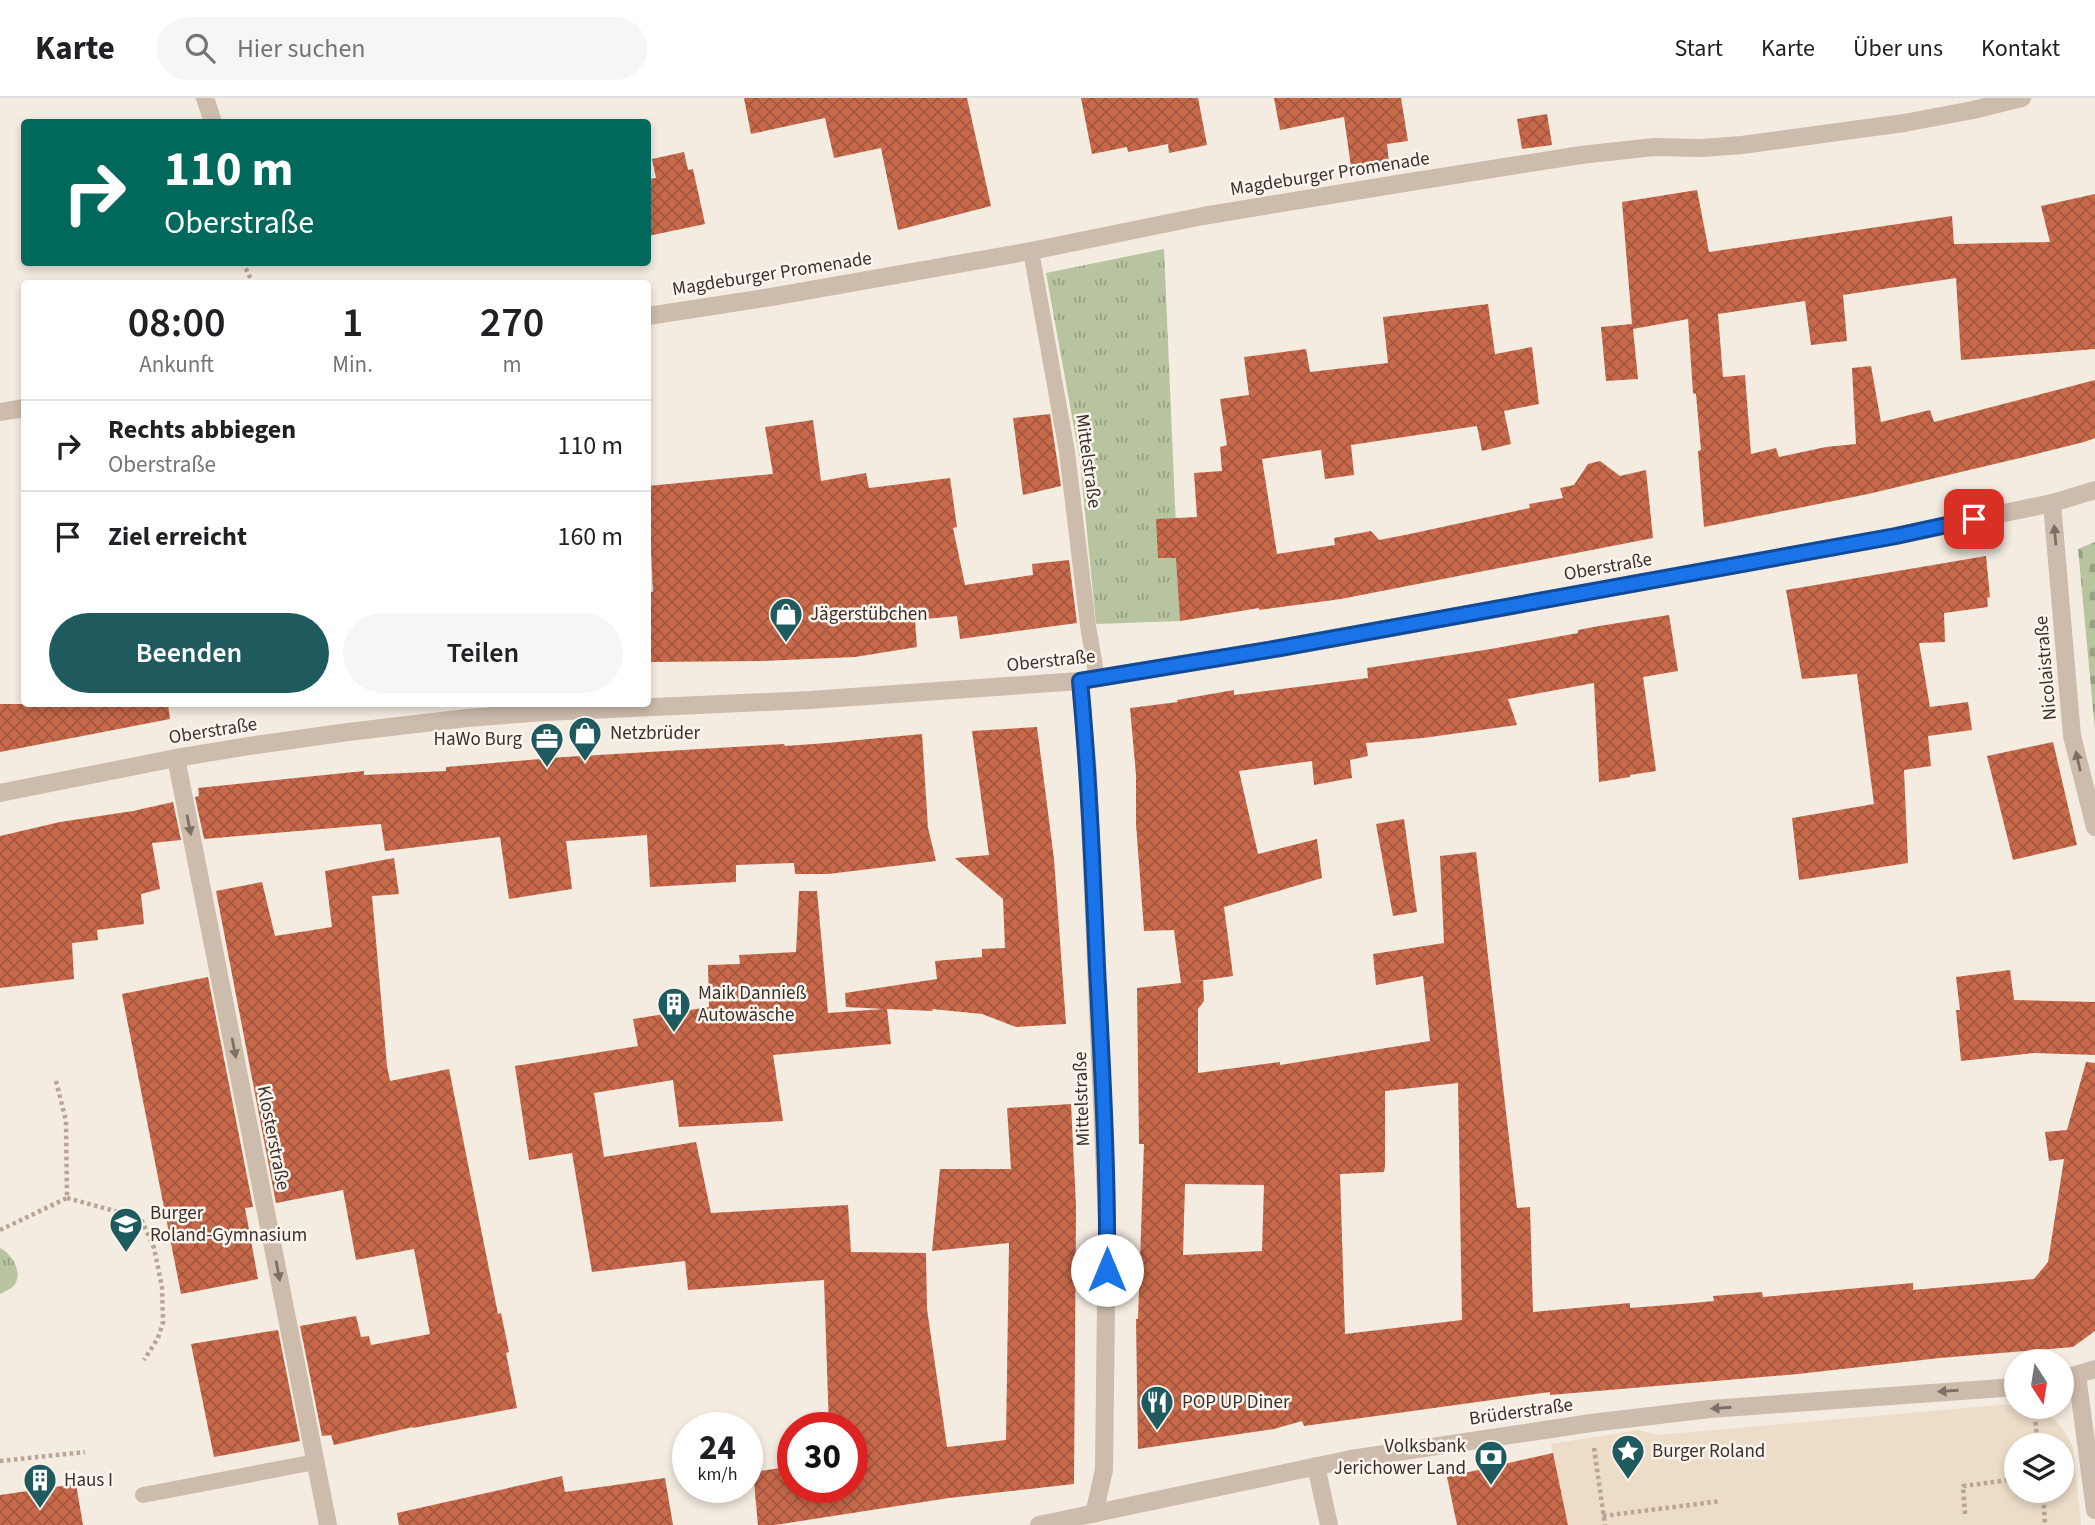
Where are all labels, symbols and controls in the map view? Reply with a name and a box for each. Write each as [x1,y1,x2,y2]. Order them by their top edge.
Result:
search box [157,17,647,80]
text: Karte [35,25,115,72]
icon: search [181,29,219,67]
text: Hier suchen [237,30,366,67]
text: Start [1675,31,1723,66]
text: Karte [1761,31,1815,66]
text: Über uns [1853,31,1943,66]
text: Kontakt [1981,31,2060,66]
text: 110 m [164,135,293,205]
street label: Magdeburger Promenade [1228,145,1432,203]
icon: right [49,147,140,238]
text: Oberstraße [164,200,314,246]
street label: Magdeburger Promenade [670,245,874,303]
text: 08:00 [128,293,225,353]
text: 1 [342,293,363,353]
text: 270 [480,293,544,353]
text: Ankunft [139,348,214,381]
text: Min. [332,348,373,381]
text: m [502,348,521,381]
text: Rechts abbiegen [108,411,296,448]
street label: Mittelstraße [1068,412,1108,510]
icon: right [49,427,87,465]
text: 110 m [557,427,623,464]
text: Oberstraße [108,448,216,481]
pin [1944,489,2004,549]
icon: arrive [1955,500,1993,538]
icon: arrive [49,518,87,556]
text: Ziel erreicht [108,518,247,555]
text: 160 m [557,518,623,555]
one-way arrow [2049,523,2060,545]
street label: Oberstraße [1562,546,1654,588]
shop icon: Jägerstübchen [767,595,805,644]
place label: Jägerstübchen [810,601,928,628]
button: Beenden [49,613,329,693]
button: Teilen [343,613,623,693]
street label: Nicolaistraße [2028,615,2064,721]
street label: Oberstraße [1005,643,1097,679]
street label: Oberstraße [167,711,259,751]
shop icon: Netzbrüder [566,714,604,763]
office icon: HaWo Burg [528,720,566,769]
place label: Netzbrüder [610,720,700,747]
place label: HaWo Burg [434,726,522,753]
one-way arrow [2072,750,2083,772]
one-way arrow [184,814,195,836]
place label: Maik Dannieß Autowäsche [698,980,806,1029]
building icon: Maik Dannieß Autowäsche [655,985,693,1034]
one-way arrow [228,1037,239,1059]
street label: Mittelstraße [1067,1051,1097,1147]
street label: Klosterstraße [250,1083,296,1193]
place label: Burger Roland-Gymnasium [150,1200,307,1249]
school or university icon: Burger Roland-Gymnasium [107,1205,145,1254]
position arrow [1070,1233,1144,1307]
one-way arrow [272,1260,283,1282]
north arrow [2004,1349,2074,1419]
map controls [2004,1349,2074,1503]
restaurant icon: POP UP Diner [1138,1383,1176,1432]
one-way arrow [1937,1386,1959,1397]
place label: POP UP Diner [1182,1389,1290,1416]
street label: Brüderstraße [1467,1391,1575,1433]
one-way arrow [1710,1403,1732,1414]
speed limit sign: 30 [777,1412,868,1503]
text: 24 [699,1423,736,1473]
place icon: Burger Roland [1609,1432,1647,1481]
place label: Volksbank Jerichower Land [1334,1433,1467,1482]
button: layers [2004,1433,2074,1503]
bank icon: Volksbank Jerichower Land [1472,1438,1510,1487]
place label: Burger Roland [1652,1438,1765,1465]
building icon: Haus I [21,1461,59,1510]
text: km/h [698,1462,737,1487]
place label: Haus I [64,1467,113,1494]

